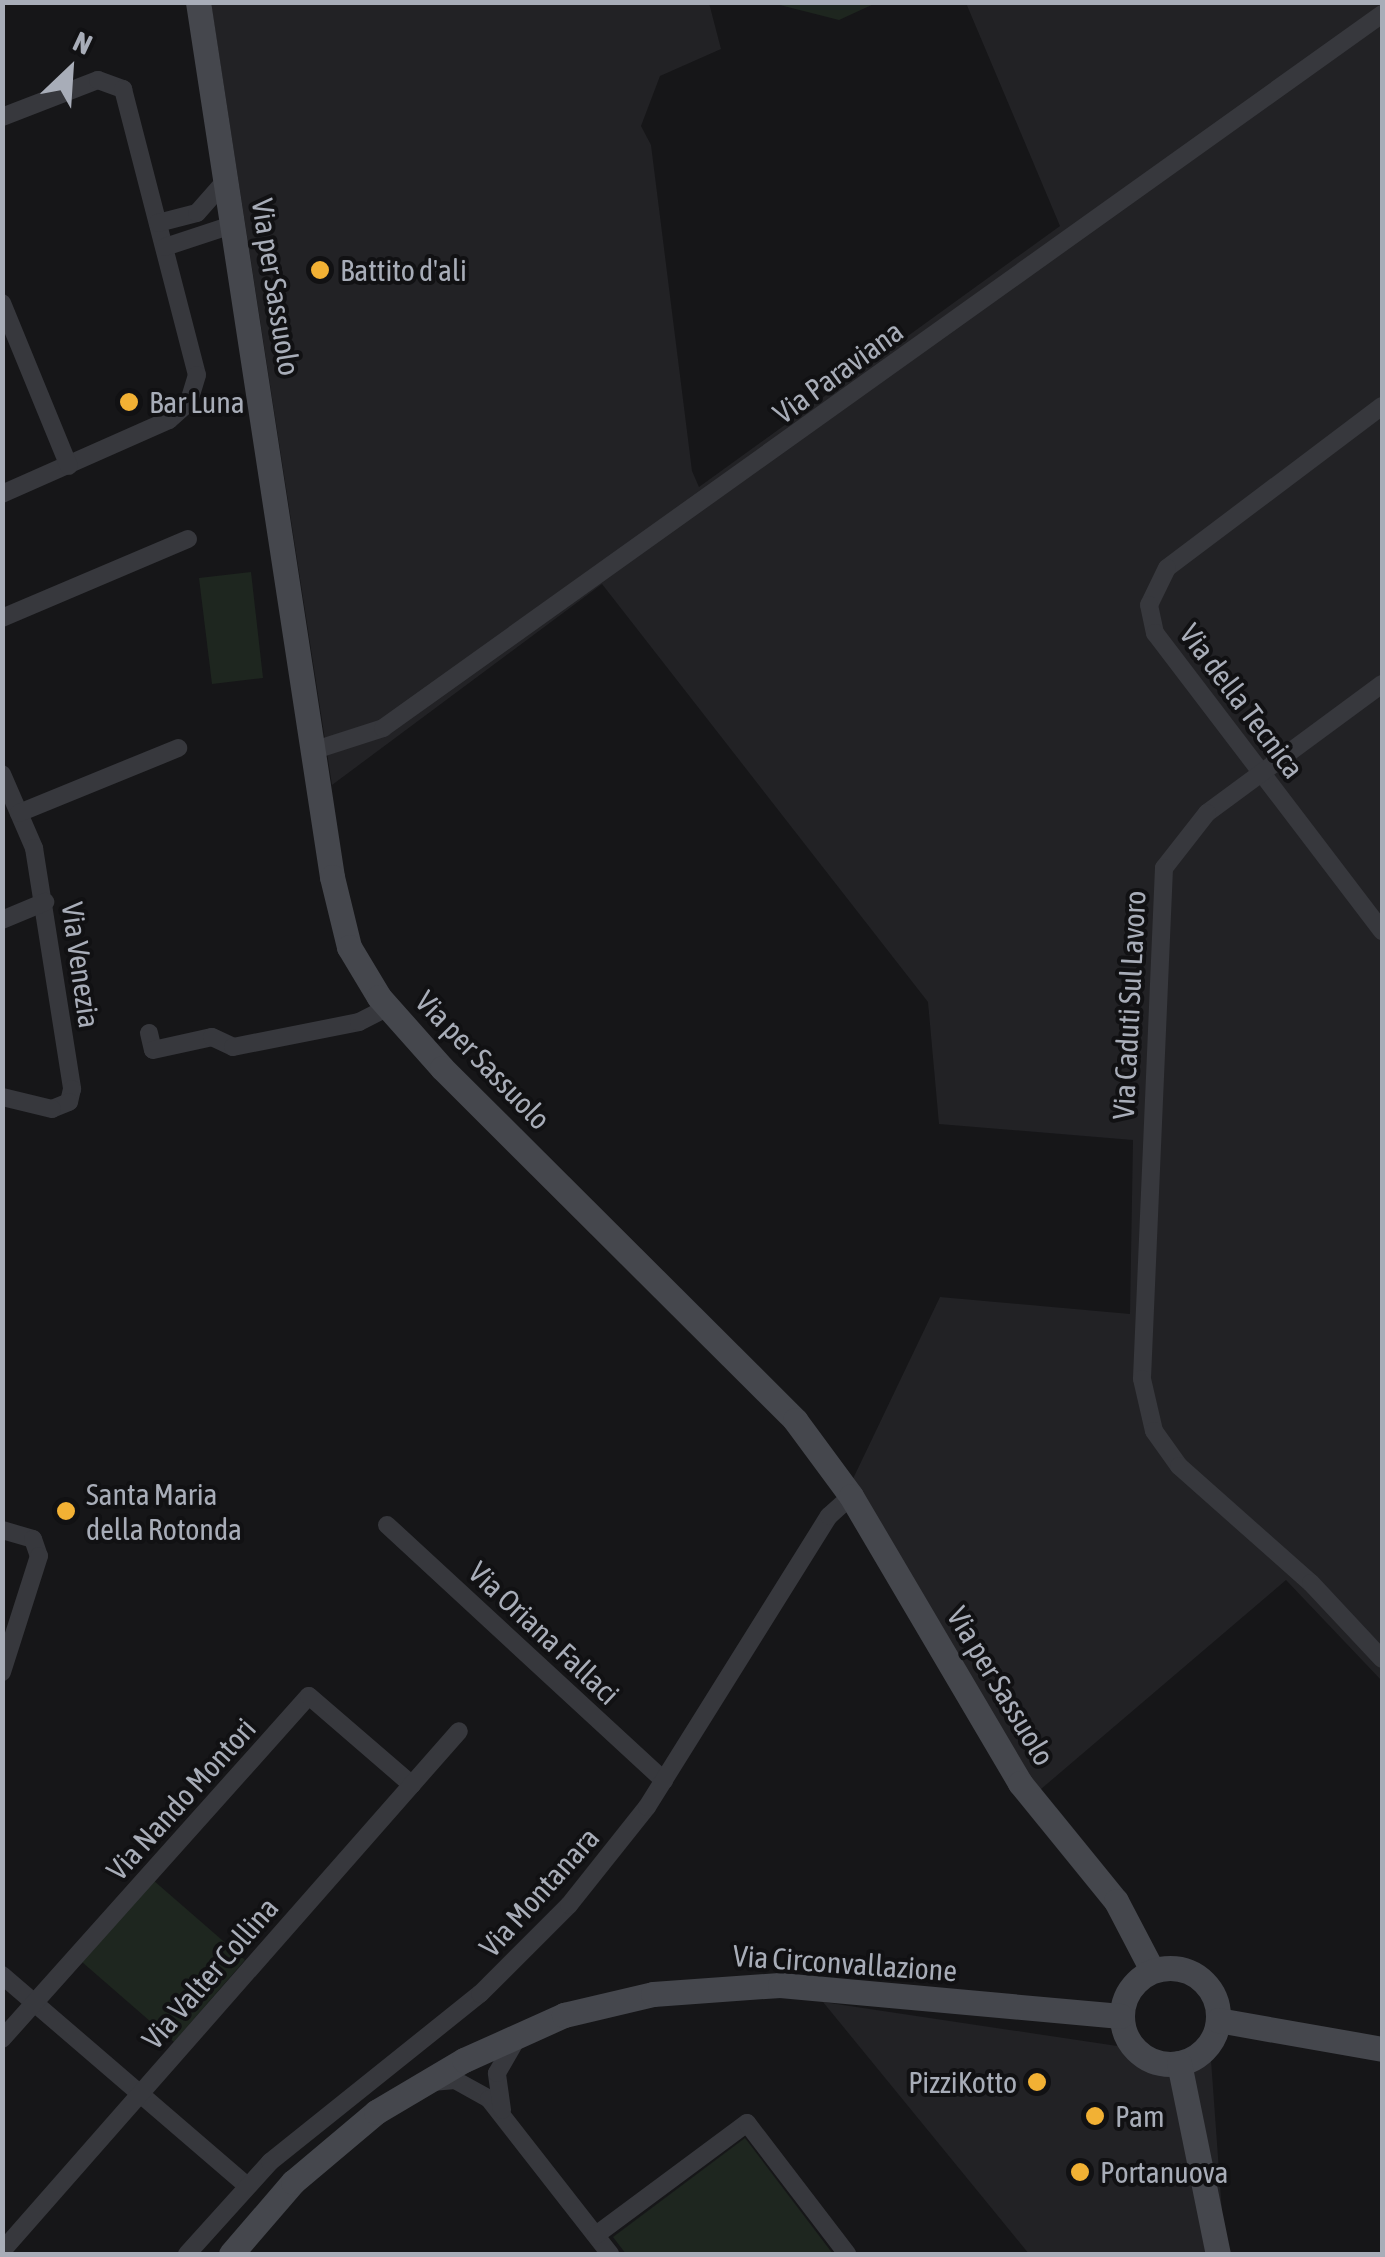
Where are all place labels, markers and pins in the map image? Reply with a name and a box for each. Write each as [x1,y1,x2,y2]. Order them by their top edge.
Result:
place label: Battito d'ali [340,252,467,288]
marker: Battito d'ali [309,259,331,281]
place label: Bar Luna [149,384,245,420]
marker: Bar Luna [118,391,140,413]
place label: Santa Maria della Rotonda [86,1476,242,1546]
marker: Santa Maria della Rotonda [55,1500,77,1522]
place label: PizziKotto [908,2064,1017,2100]
marker: PizziKotto [1026,2071,1048,2093]
place label: Pam [1115,2098,1165,2134]
marker: Pam [1084,2105,1106,2127]
place label: Portanuova [1100,2154,1228,2190]
marker: Portanuova [1069,2161,1091,2183]

